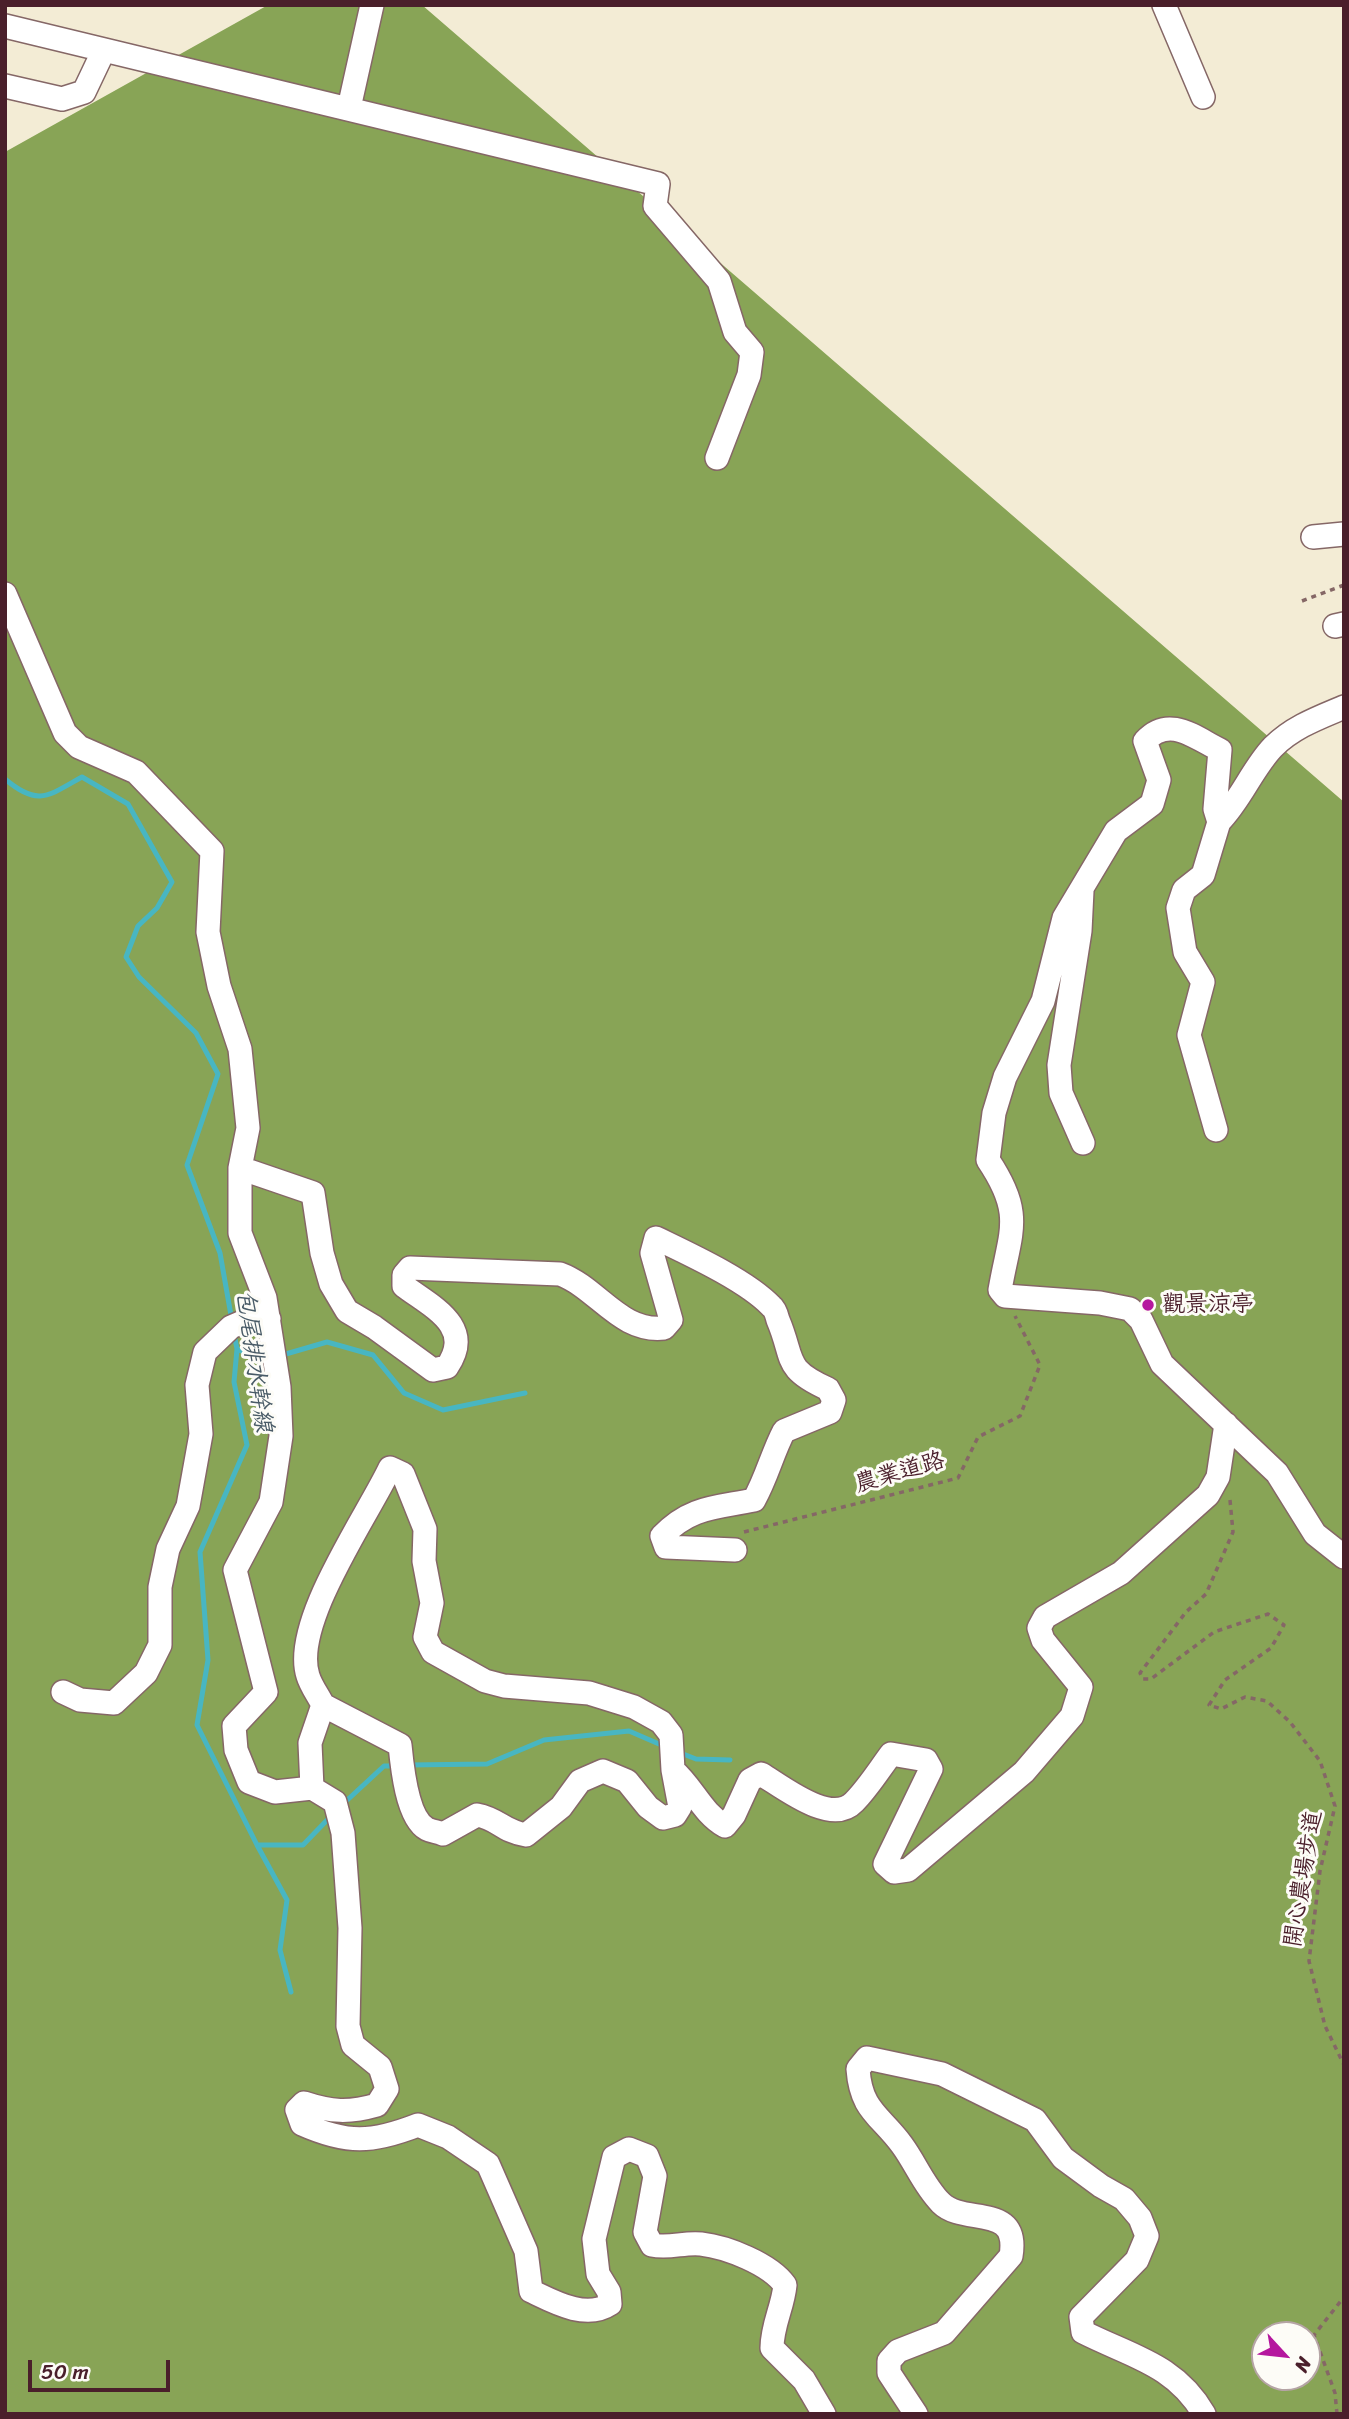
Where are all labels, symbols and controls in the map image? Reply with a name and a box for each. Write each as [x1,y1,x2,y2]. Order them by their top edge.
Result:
water label: 包尾排水幹線 [229,1288,277,1434]
place label: 觀景涼亭 [1162,1291,1254,1319]
marker: 觀景涼亭 [1140,1297,1156,1313]
street label: 農業道路 [852,1447,948,1499]
street label: 開心農場步道 [1280,1809,1328,1949]
north arrow [1251,2321,1321,2391]
scale bar [32,2346,173,2390]
text: N [1286,2351,1321,2378]
text: 50 m [41,2353,89,2391]

